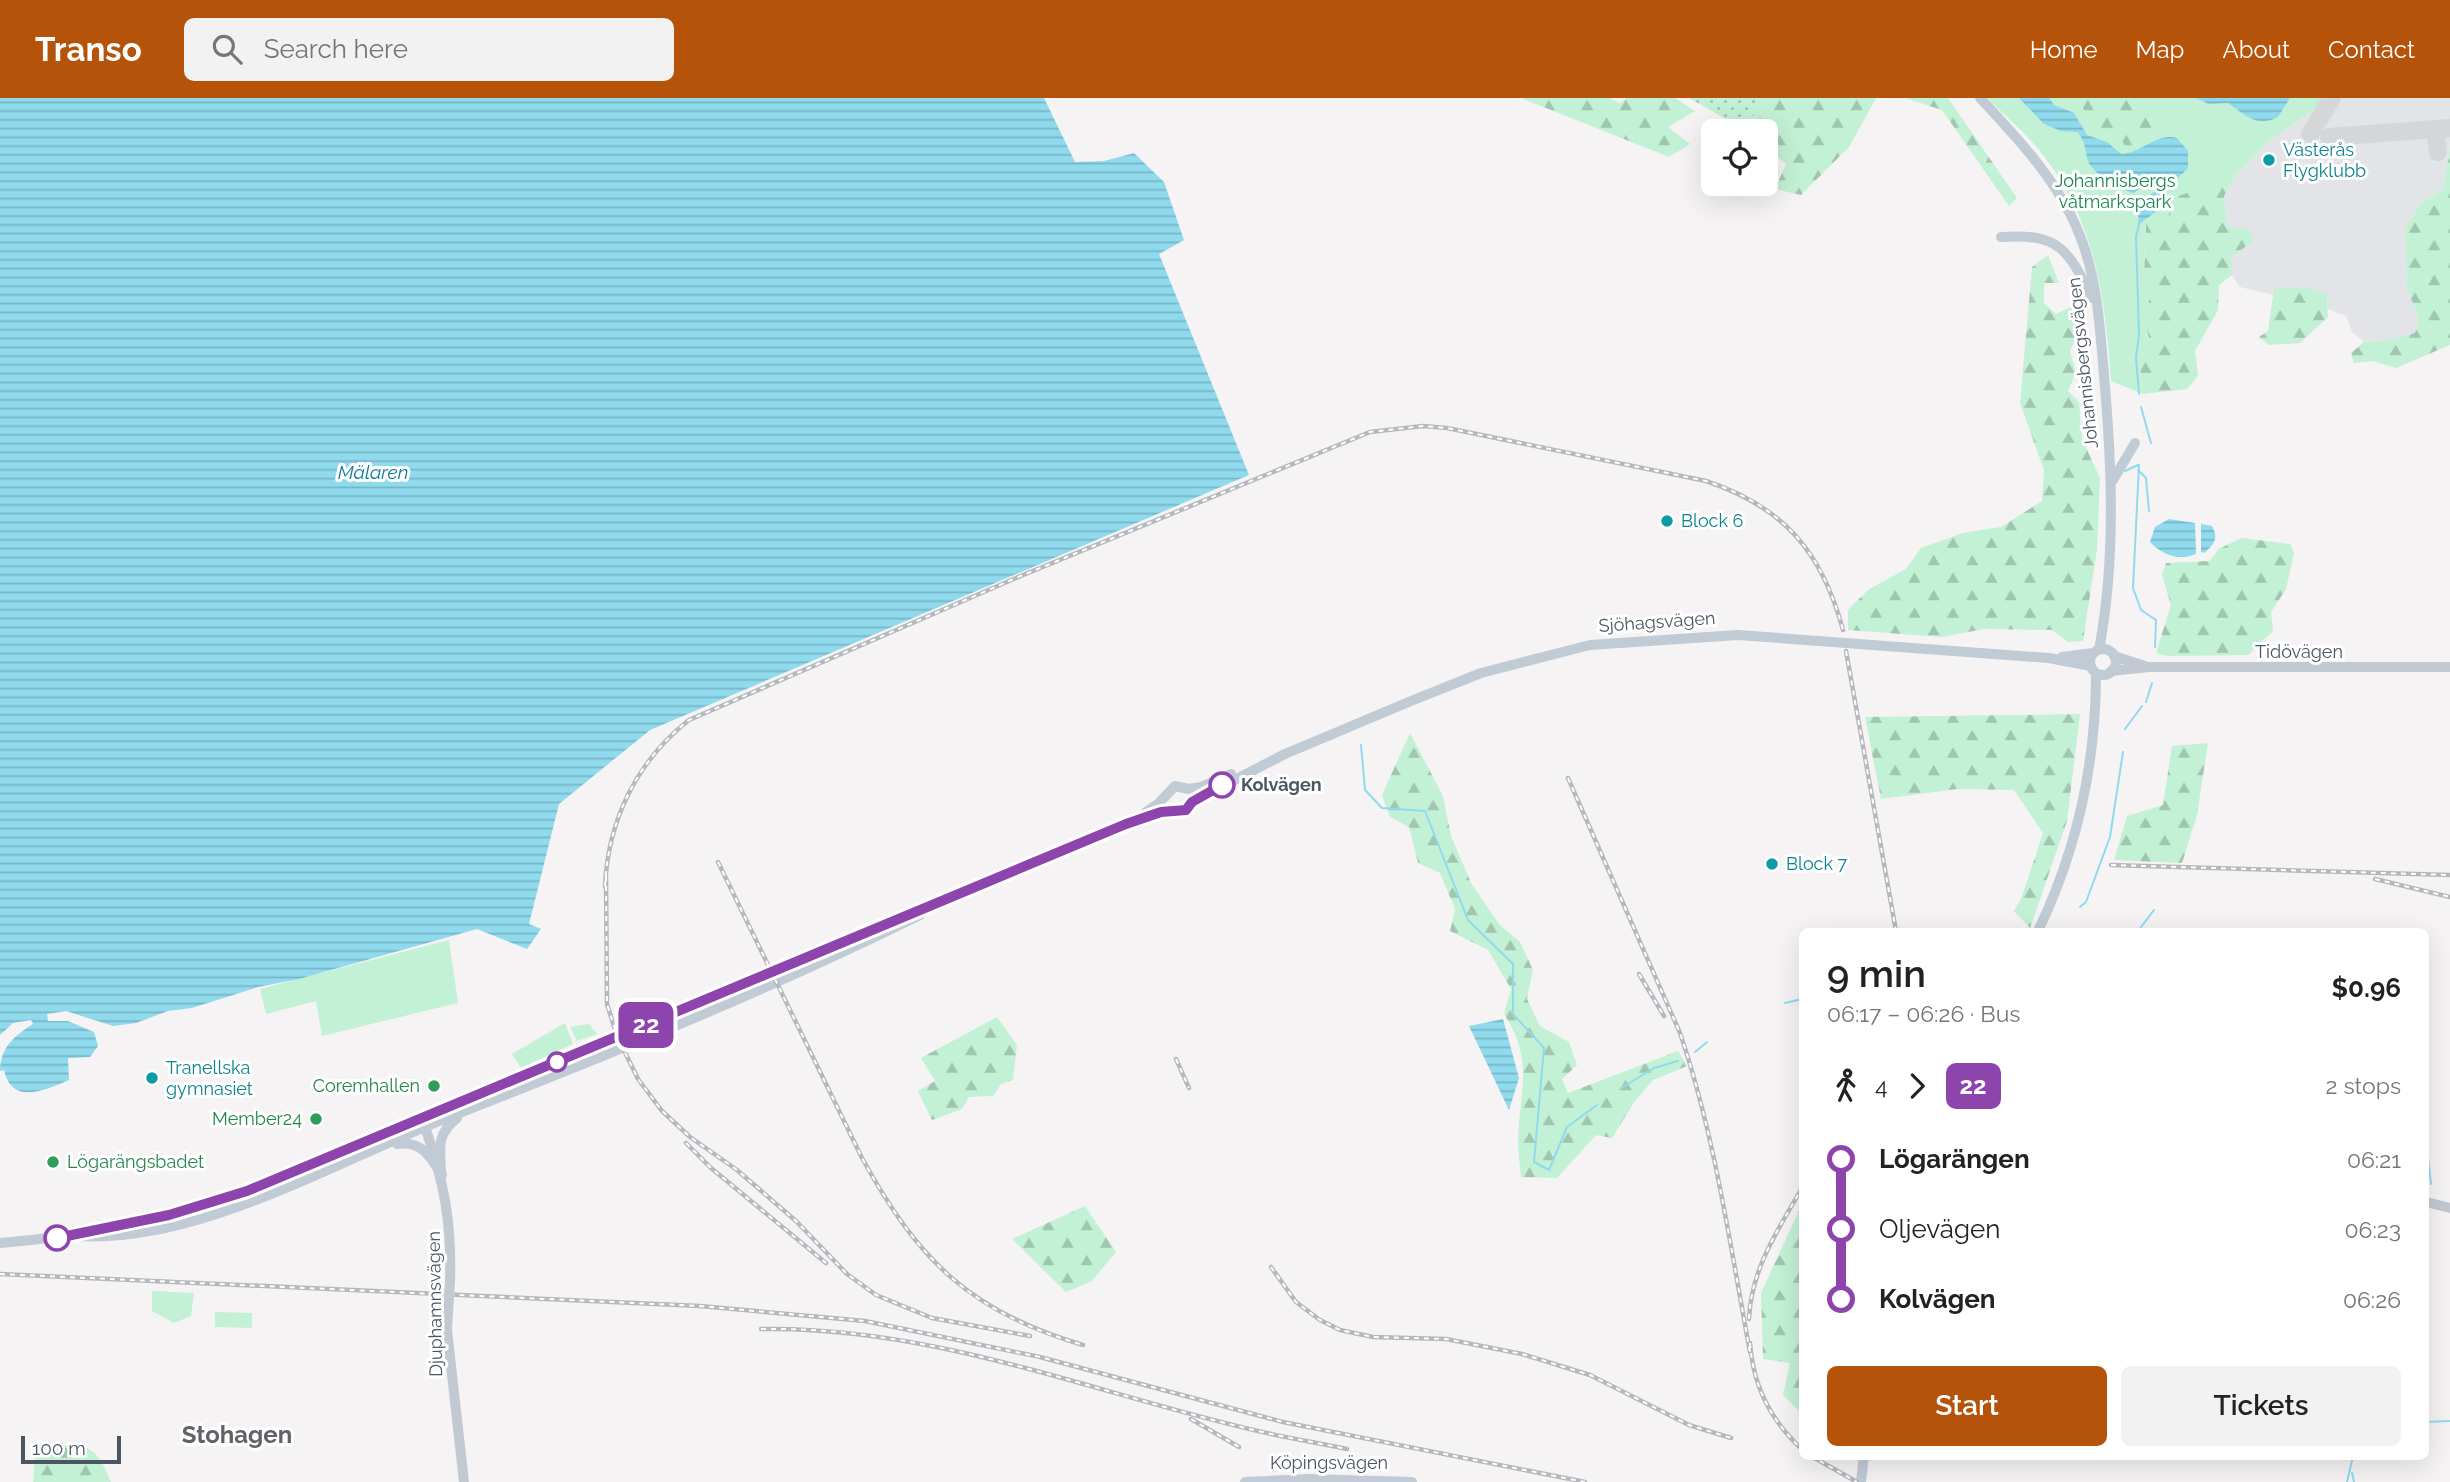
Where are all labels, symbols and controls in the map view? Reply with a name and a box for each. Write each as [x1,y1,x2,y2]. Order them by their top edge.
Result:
search box [184,18,674,81]
text: Transo [35,30,142,69]
icon: search [208,30,246,68]
text: Search here [264,34,408,64]
text: Home [2030,35,2098,64]
text: Map [2136,35,2184,64]
text: About [2222,35,2290,64]
text: Contact [2328,35,2415,64]
map controls [1701,119,1778,196]
button: locate [1701,119,1778,196]
place label: Västerås Flygklubb [2283,139,2366,181]
marker: Västerås Flygklubb [2261,152,2277,168]
park label: Johannisbergs våtmarkspark [2055,170,2176,212]
street label: Johannisbergsvägen [2063,277,2102,450]
water label: Mälaren [338,461,408,483]
place label: Block 6 [1681,510,1744,531]
marker: Block 6 [1659,513,1675,529]
street label: Sjöhagsvägen [1598,607,1716,636]
street label: Tidövägen [2255,641,2343,662]
marker: Kolvägen [1209,772,1235,798]
place label: Kolvägen [1241,774,1322,795]
place label: Block 7 [1786,853,1848,874]
marker: Block 7 [1764,856,1780,872]
text: 9 min [1827,951,1926,996]
text: $0.96 [2332,973,2401,1003]
text: 06:17 – 06:26 · Bus [1827,1000,2020,1027]
line badge: 22 [614,1002,678,1048]
text: 22 [632,1010,660,1039]
unlabelled marker [547,1052,567,1072]
place label: Tranellska gymnasiet [166,1057,253,1099]
icon: walk [1827,1067,1865,1105]
icon: forward [1898,1067,1936,1105]
marker: Tranellska gymnasiet [144,1070,160,1086]
text: 22 [1960,1071,1987,1100]
text: 4 [1875,1072,1888,1099]
text: 2 stops [2326,1072,2401,1099]
place label: Coremhallen [313,1075,420,1096]
marker: Coremhallen [426,1078,442,1094]
place label: Member24 [212,1108,302,1129]
marker: Member24 [308,1111,324,1127]
text: Lögarängen [1879,1144,2030,1174]
text: 06:21 [2347,1146,2401,1173]
place label: Lögarängsbadet [67,1151,204,1172]
marker: Lögarängsbadet [45,1154,61,1170]
text: Oljevägen [1879,1214,2001,1244]
text: 06:23 [2344,1216,2401,1243]
unlabelled marker [44,1225,70,1251]
street label: Djuphamnsvägen [423,1231,446,1377]
text: Kolvägen [1879,1284,1995,1314]
text: 06:26 [2343,1286,2401,1313]
button: Start [1827,1366,2107,1446]
button: Tickets [2121,1366,2401,1446]
district label: Stohagen [182,1420,292,1449]
scale bar [21,1433,121,1465]
text: 100 m [32,1437,86,1459]
street label: Köpingsvägen [1270,1452,1388,1473]

